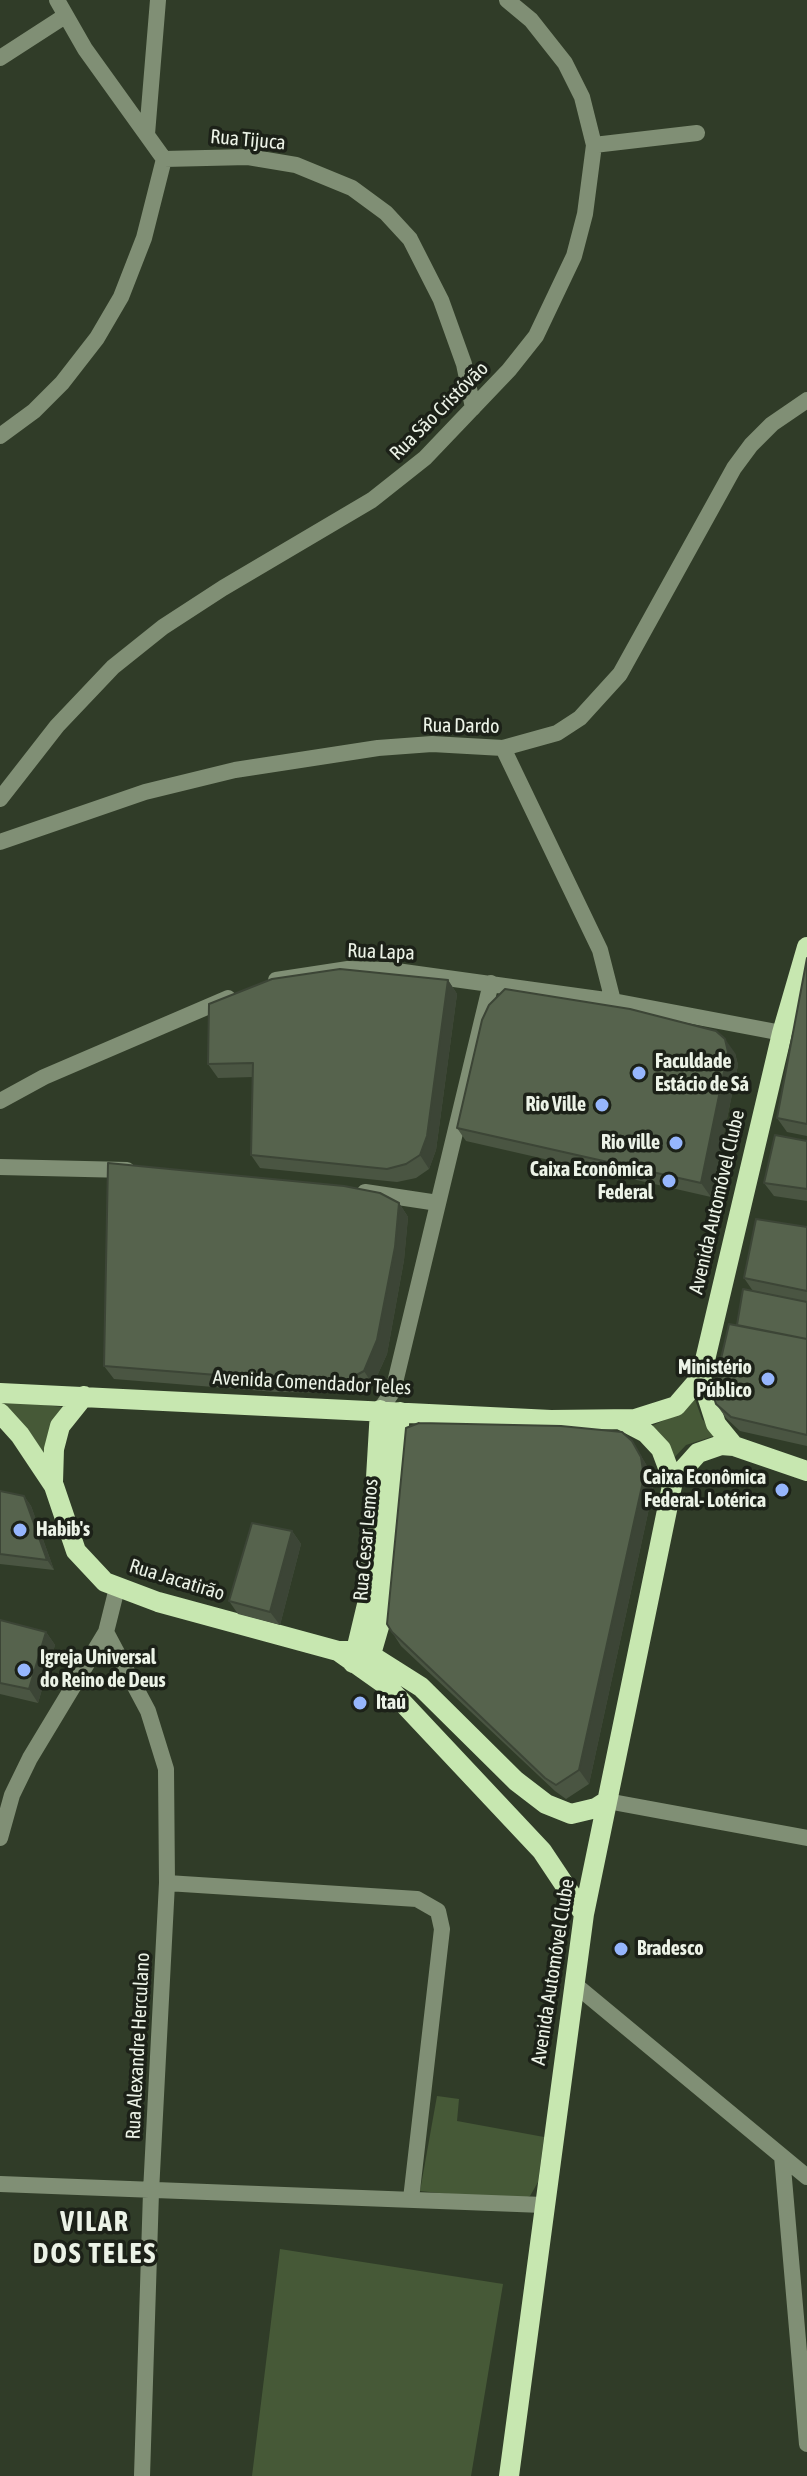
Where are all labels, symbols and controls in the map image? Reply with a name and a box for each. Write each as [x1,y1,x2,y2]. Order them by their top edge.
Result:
street label: Rua Tijuca [209,125,287,155]
street label: Rua São Cristóvão [385,357,493,465]
street label: Rua Dardo [422,713,500,739]
street label: Rua Lapa [347,939,415,965]
place label: Faculdade Estácio de Sá [655,1050,749,1097]
marker: Faculdade Estácio de Sá [630,1064,648,1082]
place label: Rio Ville [525,1093,586,1117]
marker: Rio Ville [593,1096,611,1114]
street label: Avenida Automóvel Clube [684,1107,750,1297]
place label: Rio ville [601,1131,660,1155]
marker: Rio ville [667,1134,685,1152]
place label: Caixa Econômica Federal [530,1158,653,1205]
marker: Caixa Econômica Federal [660,1172,678,1190]
place label: Ministério Público [678,1356,752,1403]
street label: Avenida Comendador Teles [212,1366,412,1400]
marker: Ministério Público [759,1370,777,1388]
place label: Caixa Econômica Federal- Lotérica [643,1466,766,1513]
street label: Rua Cesar Lemos [349,1478,383,1602]
marker: Caixa Econômica Federal- Lotérica [773,1481,791,1499]
place label: Habib's [36,1518,90,1542]
marker: Habib's [11,1521,29,1539]
street label: Rua Jacatirão [126,1554,228,1606]
place label: Igreja Universal do Reino de Deus [40,1646,165,1693]
marker: Igreja Universal do Reino de Deus [15,1661,33,1679]
place label: Itaú [376,1691,406,1715]
marker: Itaú [351,1694,369,1712]
street label: Avenida Automóvel Clube [526,1877,580,2067]
place label: Bradesco [637,1937,704,1961]
marker: Bradesco [612,1940,630,1958]
street label: Rua Alexandre Herculano [121,1952,155,2140]
district label: VILAR DOS TELES [33,2205,157,2271]

